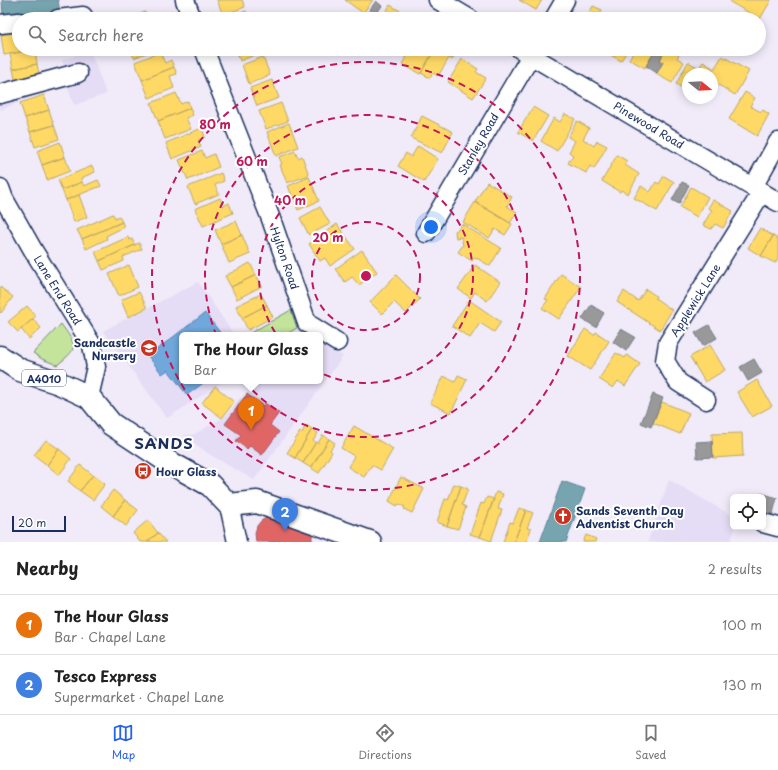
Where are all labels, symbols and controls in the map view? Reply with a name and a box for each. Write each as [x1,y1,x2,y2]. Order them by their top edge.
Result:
search box [12,12,766,56]
icon: search [26,23,48,45]
text: Search here [58,23,144,46]
north arrow [682,68,718,104]
street label: Pinewood Road [610,97,688,153]
street label: Stanley Road [453,110,503,178]
text: 80 m [199,115,231,133]
text: 60 m [236,152,268,170]
text: 40 m [274,191,306,209]
your location [421,217,441,237]
street label: Hylton Road [266,224,304,292]
text: 20 m [312,228,344,246]
street label: Lane End Road [30,252,87,329]
street label: Applewick Lane [666,260,724,340]
centre of rings [359,269,373,283]
popup [179,332,323,384]
place label: Sandcastle Nursery [74,334,137,364]
text: The Hour Glass [194,337,308,360]
school or university icon: Sandcastle Nursery [139,338,159,358]
text: Bar [194,360,216,379]
road number: A4010 [22,370,66,386]
pin: 1 [238,397,264,430]
district label: SANDS [134,431,194,454]
bus stop icon: Hour Glass [133,461,153,481]
place label: Hour Glass [156,463,217,480]
map controls [730,494,766,530]
button: locate [730,494,766,530]
pin: 2 [272,498,298,531]
place label: Sands Seventh Day Adventist Church [576,502,684,532]
church icon: Sands Seventh Day Adventist Church [553,506,573,526]
scale bar [12,514,66,533]
text: 20 m [18,514,46,531]
text: Nearby [16,555,78,581]
text: 2 results [708,559,762,578]
text: The Hour Glass [54,604,168,627]
text: 1 [26,615,32,634]
text: 100 m [722,615,762,634]
text: Bar · Chapel Lane [54,627,166,646]
text: Tesco Express [54,664,157,687]
text: 2 [24,675,34,694]
text: 130 m [723,675,762,694]
text: Supermarket · Chapel Lane [54,687,224,706]
tab: Map [112,722,135,763]
tab: Directions [358,722,412,763]
tab: Saved [635,722,666,763]

